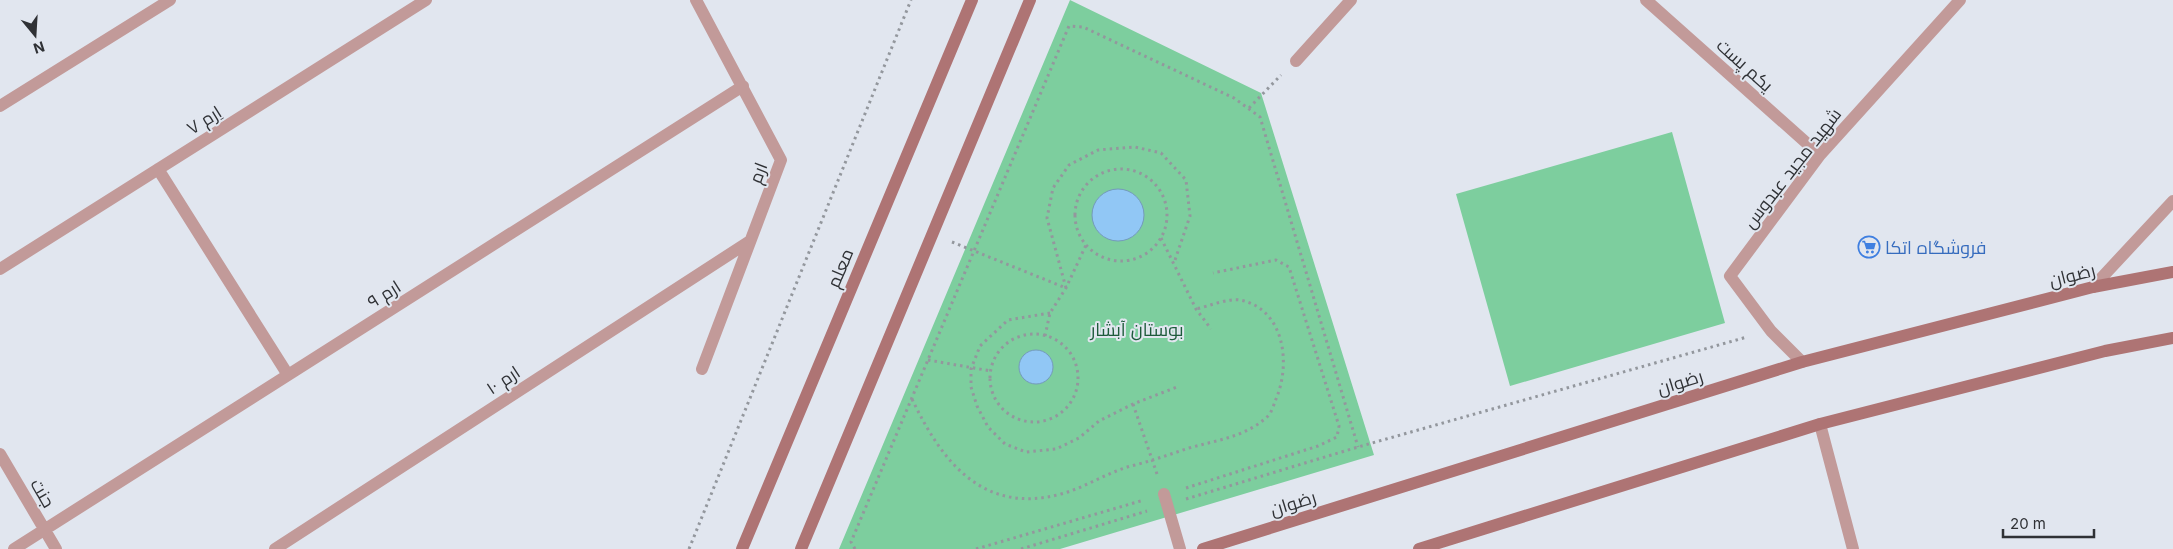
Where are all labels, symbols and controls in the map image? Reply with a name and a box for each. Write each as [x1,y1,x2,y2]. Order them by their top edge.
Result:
north arrow [10,10,60,60]
street label: یکم پست [1711,34,1778,97]
text: N [31,38,47,58]
street label: اِرم ۷ [183,101,226,140]
street label: شهید مجید عبدوس [1739,104,1846,233]
street label: ارم [744,160,773,187]
supermarket icon: فروشگاه اتکا [1857,235,1881,259]
place label: فروشگاه اتکا [1885,237,1986,259]
street label: معلم [822,245,859,291]
street label: رضوان [2047,259,2097,292]
street label: ارم ۹ [363,276,406,314]
park label: بوستان آبشار [1090,319,1183,341]
street label: ارم ۱۰ [482,361,525,400]
street label: رضوان [1655,365,1706,400]
street label: جنت [26,475,60,511]
street label: رضوان [1268,486,1319,521]
scale bar [2003,506,2094,538]
text: 20 m [2010,514,2046,533]

